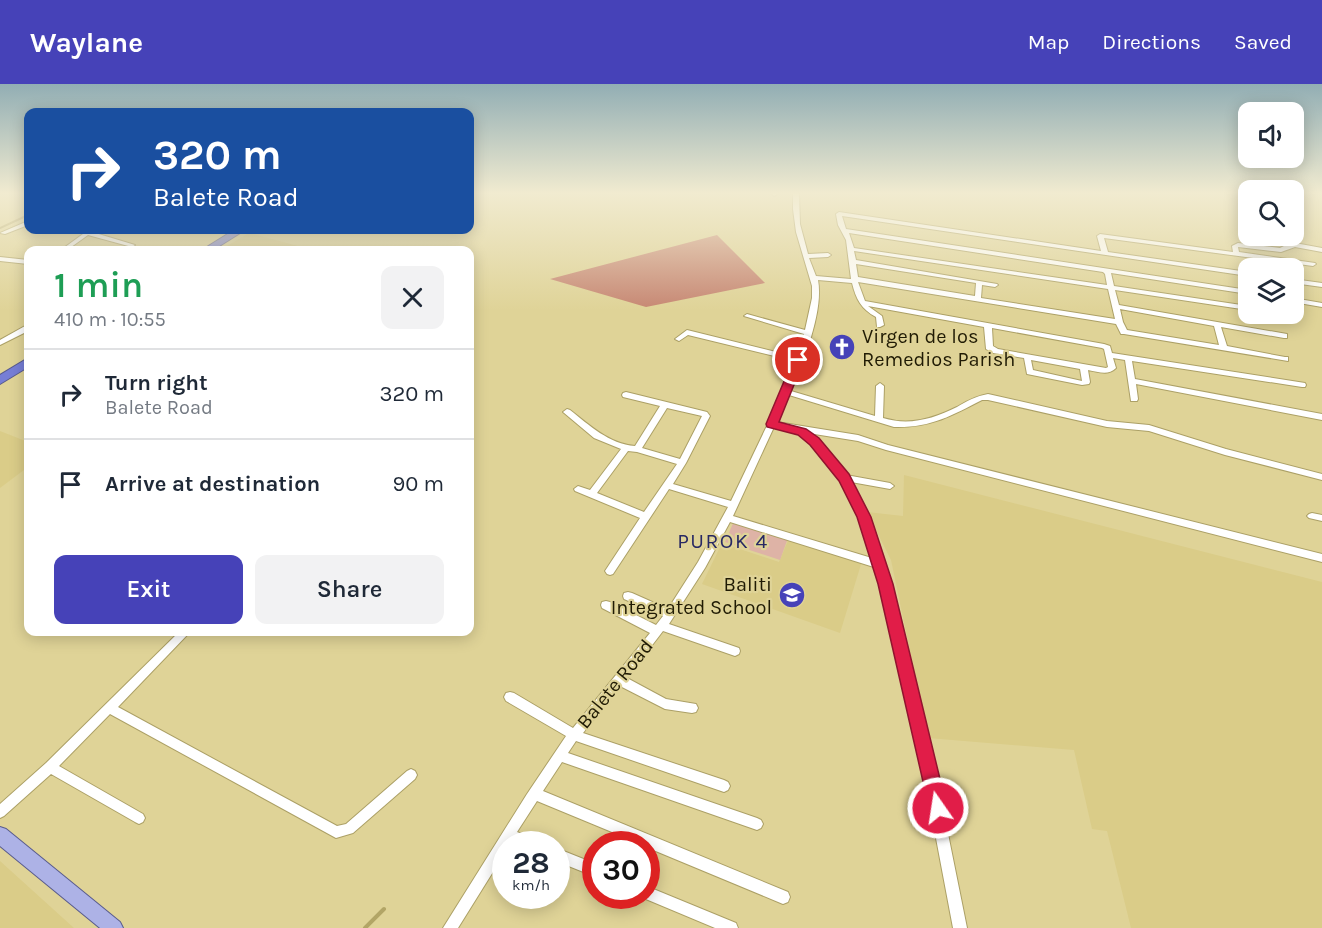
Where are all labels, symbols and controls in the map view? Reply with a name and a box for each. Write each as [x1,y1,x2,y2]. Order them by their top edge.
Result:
text: Waylane [30,26,143,59]
text: Map [1028,30,1069,54]
text: Directions [1102,30,1201,54]
text: Saved [1234,30,1292,54]
map controls [1238,102,1304,324]
button: sound [1238,102,1304,168]
text: 320 m [153,130,282,180]
icon: right [54,132,132,210]
button: search [1238,180,1304,246]
text: Balete Road [153,181,299,213]
button: layers [1238,258,1304,324]
text: 1 min [54,264,143,306]
button: close [381,266,444,329]
text: 410 m · 10:55 [54,308,166,331]
place label: Virgen de los Remedios Parish [862,325,1015,371]
church icon: Virgen de los Remedios Parish [827,332,857,362]
pin [772,334,823,385]
icon: arrive [781,343,814,376]
text: Turn right [105,370,208,396]
icon: right [54,378,87,411]
text: 320 m [379,381,444,407]
text: Balete Road [105,396,213,419]
icon: arrive [54,468,87,501]
text: Arrive at destination [105,471,320,497]
text: 90 m [392,471,444,497]
district label: PUROK 4 [677,529,769,553]
button: Exit [54,555,243,624]
button: Share [255,555,444,624]
place label: Baliti Integrated School [611,573,772,619]
school or university icon: Baliti Integrated School [777,580,807,610]
street label: Balete Road [572,635,658,733]
position arrow [906,776,970,840]
speed limit sign: 30 [582,831,660,909]
text: 28 [512,845,550,881]
text: km/h [512,876,550,894]

